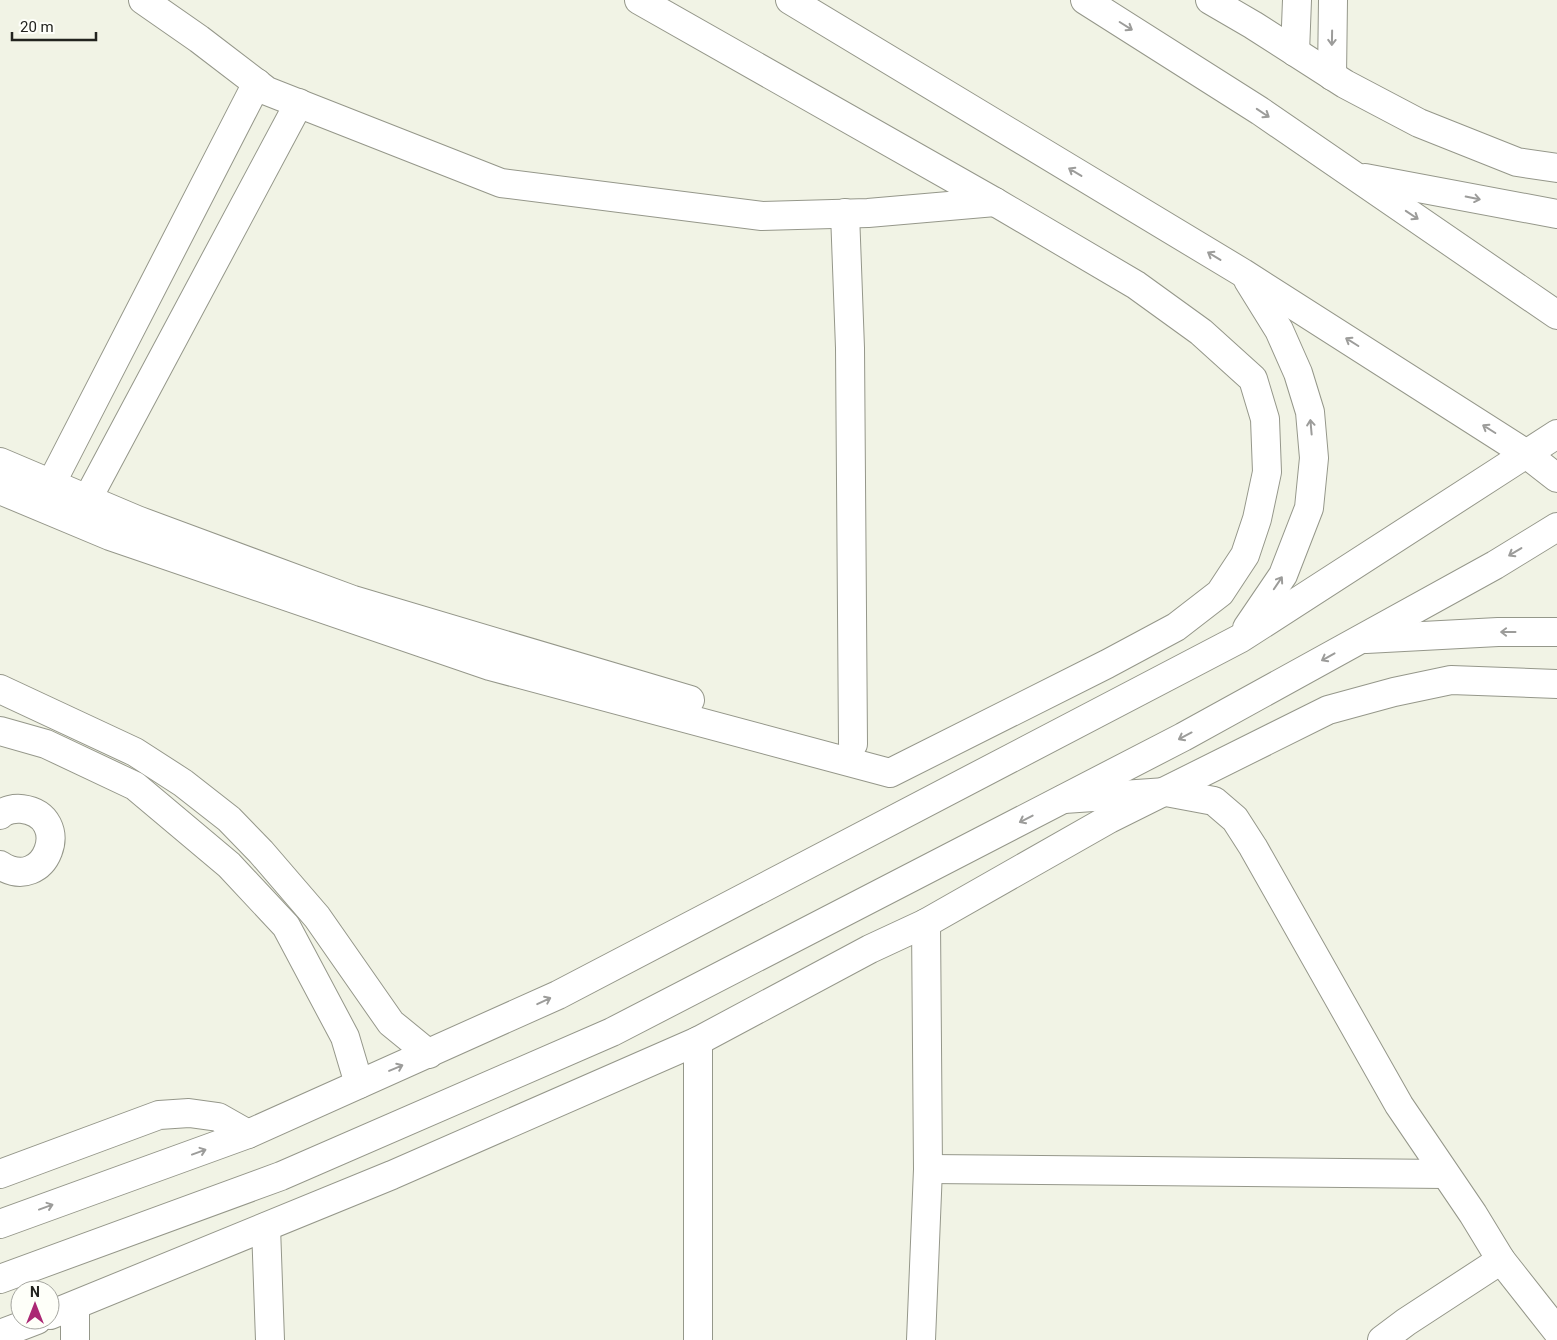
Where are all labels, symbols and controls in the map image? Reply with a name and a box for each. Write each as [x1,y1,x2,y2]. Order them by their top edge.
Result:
scale bar [12,10,96,42]
text: 20 m [20,18,54,36]
one-way arrow [1119,21,1133,31]
one-way arrow [1328,30,1337,46]
one-way arrow [1256,108,1270,118]
one-way arrow [1068,166,1082,176]
one-way arrow [1464,194,1480,204]
one-way arrow [1404,210,1418,220]
one-way arrow [1208,250,1222,260]
one-way arrow [1345,337,1359,347]
one-way arrow [1306,419,1316,435]
one-way arrow [1482,424,1496,434]
one-way arrow [1509,548,1523,558]
one-way arrow [1273,576,1283,590]
one-way arrow [1501,627,1517,637]
one-way arrow [1320,652,1335,662]
one-way arrow [1179,731,1193,741]
one-way arrow [1019,815,1034,824]
one-way arrow [536,995,551,1005]
one-way arrow [388,1062,403,1072]
one-way arrow [190,1147,206,1156]
one-way arrow [38,1202,53,1211]
north arrow [10,1280,60,1330]
text: N [30,1284,40,1300]

